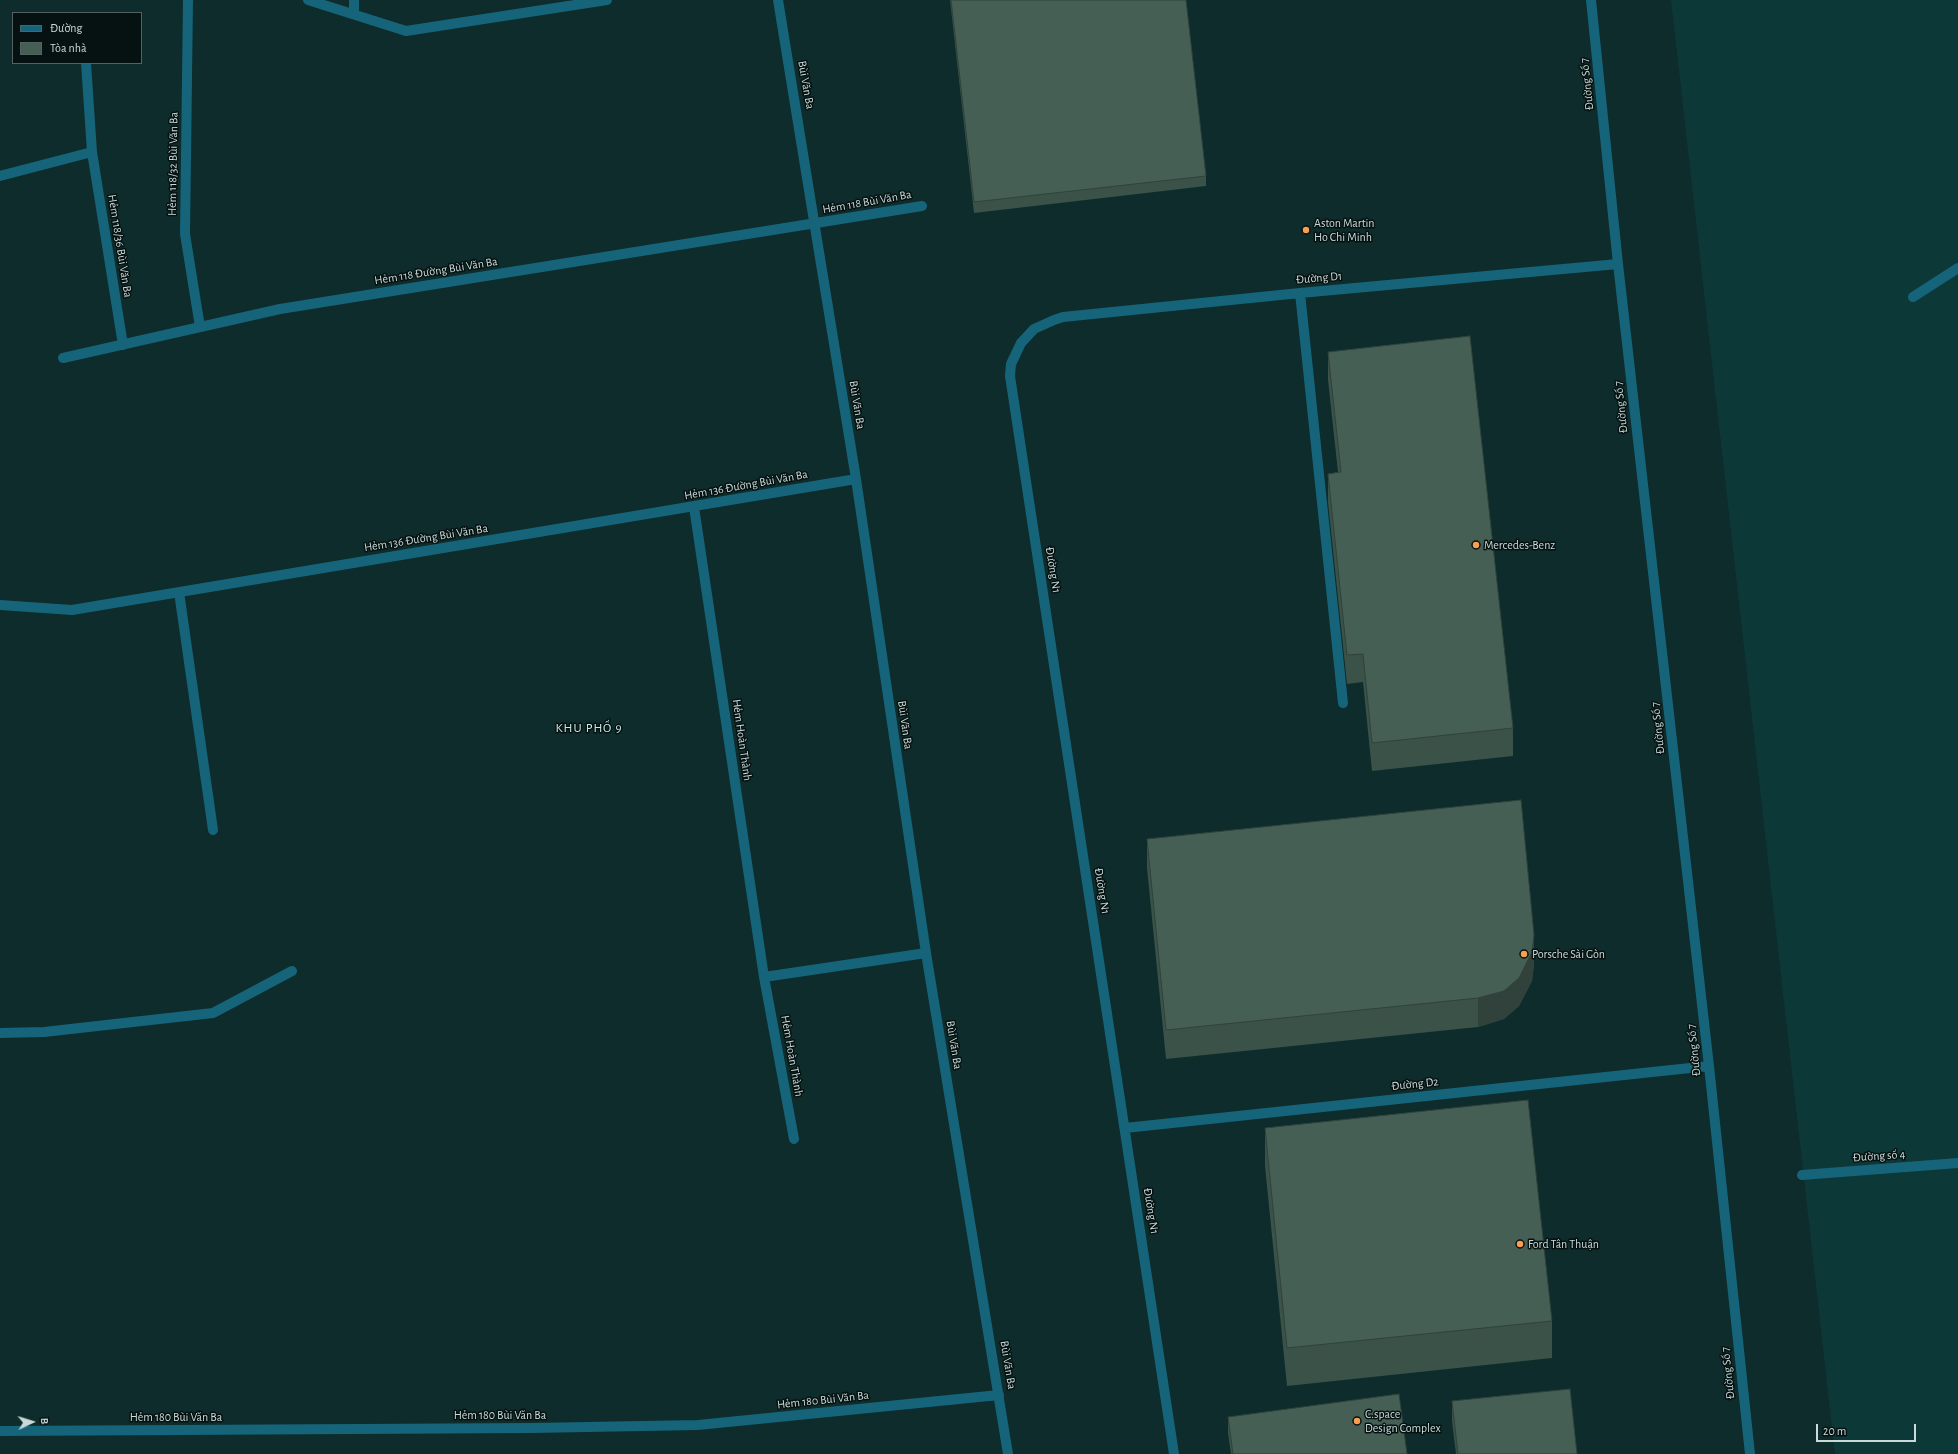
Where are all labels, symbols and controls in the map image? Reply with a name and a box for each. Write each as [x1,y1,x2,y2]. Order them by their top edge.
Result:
legend [12,12,142,64]
text: Đường [50,22,82,34]
text: Tòa nhà [50,42,86,54]
street label: Đường Số 7 [1577,57,1597,111]
street label: Bùi Văn Ba [795,60,817,110]
street label: Hẻm 118/32 Bùi Văn Ba [165,112,181,216]
street label: Hẻm 118 Bùi Văn Ba [821,187,913,217]
street label: Hẻm 118/36 Bùi Văn Ba [105,193,135,299]
place label: Aston Martin Ho Chi Minh [1314,216,1375,244]
marker: Aston Martin Ho Chi Minh [1301,225,1311,235]
street label: Hẻm 118 Đường Bùi Văn Ba [373,254,499,288]
street label: Đường D1 [1295,269,1343,287]
street label: Bùi Văn Ba [846,380,868,430]
street label: Đường Số 7 [1611,380,1631,434]
street label: Hẻm 136 Đường Bùi Văn Ba [683,467,809,503]
street label: Hẻm 136 Đường Bùi Văn Ba [363,521,489,555]
place label: Mercedes-Benz [1484,538,1555,552]
marker: Mercedes-Benz [1471,540,1481,550]
street label: Đường N1 [1042,546,1064,594]
street label: Hẻm Hoàn Thành [729,698,755,782]
street label: Bùi Văn Ba [894,700,916,750]
street label: Đường Số 7 [1648,701,1668,755]
district label: KHU PHỐ 9 [555,720,623,736]
street label: Đường N1 [1091,867,1113,915]
place label: Porsche Sài Gòn [1532,947,1605,961]
marker: Porsche Sài Gòn [1519,949,1529,959]
street label: Hẻm Hoàn Thành [778,1014,806,1098]
street label: Bùi Văn Ba [943,1020,965,1070]
street label: Đường Số 7 [1684,1023,1704,1077]
street label: Đường D2 [1391,1074,1439,1094]
street label: Đường số 4 [1852,1147,1906,1165]
street label: Đường N1 [1140,1187,1162,1235]
place label: Ford Tân Thuận [1528,1237,1599,1251]
marker: Ford Tân Thuận [1515,1239,1525,1249]
street label: Bùi Văn Ba [997,1340,1019,1390]
street label: Đường Số 7 [1718,1346,1738,1400]
street label: Hẻm 180 Bùi Văn Ba [776,1388,870,1412]
north arrow [12,1402,52,1442]
place label: C.space Design Complex [1365,1407,1441,1435]
street label: Hẻm 180 Bùi Văn Ba [454,1408,546,1422]
street label: Hẻm 180 Bùi Văn Ba [130,1410,222,1424]
marker: C.space Design Complex [1352,1416,1362,1426]
scale bar [1818,1416,1918,1442]
text: B [39,1418,50,1425]
text: 20 m [1823,1425,1846,1437]

